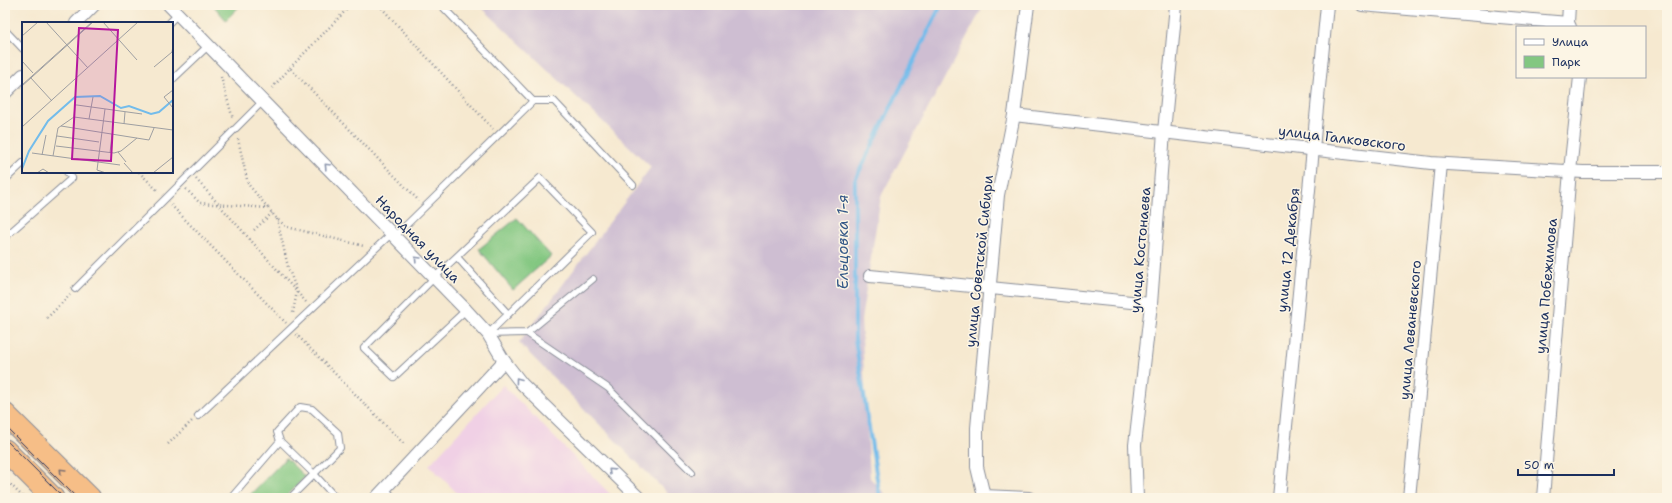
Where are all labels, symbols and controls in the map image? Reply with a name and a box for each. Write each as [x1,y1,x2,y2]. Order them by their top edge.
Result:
inset map [22,22,173,173]
legend [1516,26,1646,78]
text: Улица [1552,34,1589,50]
text: Парк [1552,54,1581,70]
street label: улица Галковского [1277,121,1407,155]
one-way arrow [324,163,332,171]
street label: улица Советской Сибири [961,174,997,348]
street label: улица Костонаева [1126,186,1155,314]
street label: улица 12 Декабря [1273,187,1303,313]
street label: Народная улица [372,191,465,287]
water label: Ельцовка 1-я [833,195,853,289]
street label: улица Побежимова [1531,217,1561,355]
one-way arrow [415,256,422,264]
street label: улица Леваневского [1395,259,1425,401]
one-way arrow [516,377,523,384]
scale bar [1518,451,1614,477]
text: 50 m [1524,457,1554,473]
one-way arrow [59,468,67,476]
one-way arrow [608,468,616,476]

